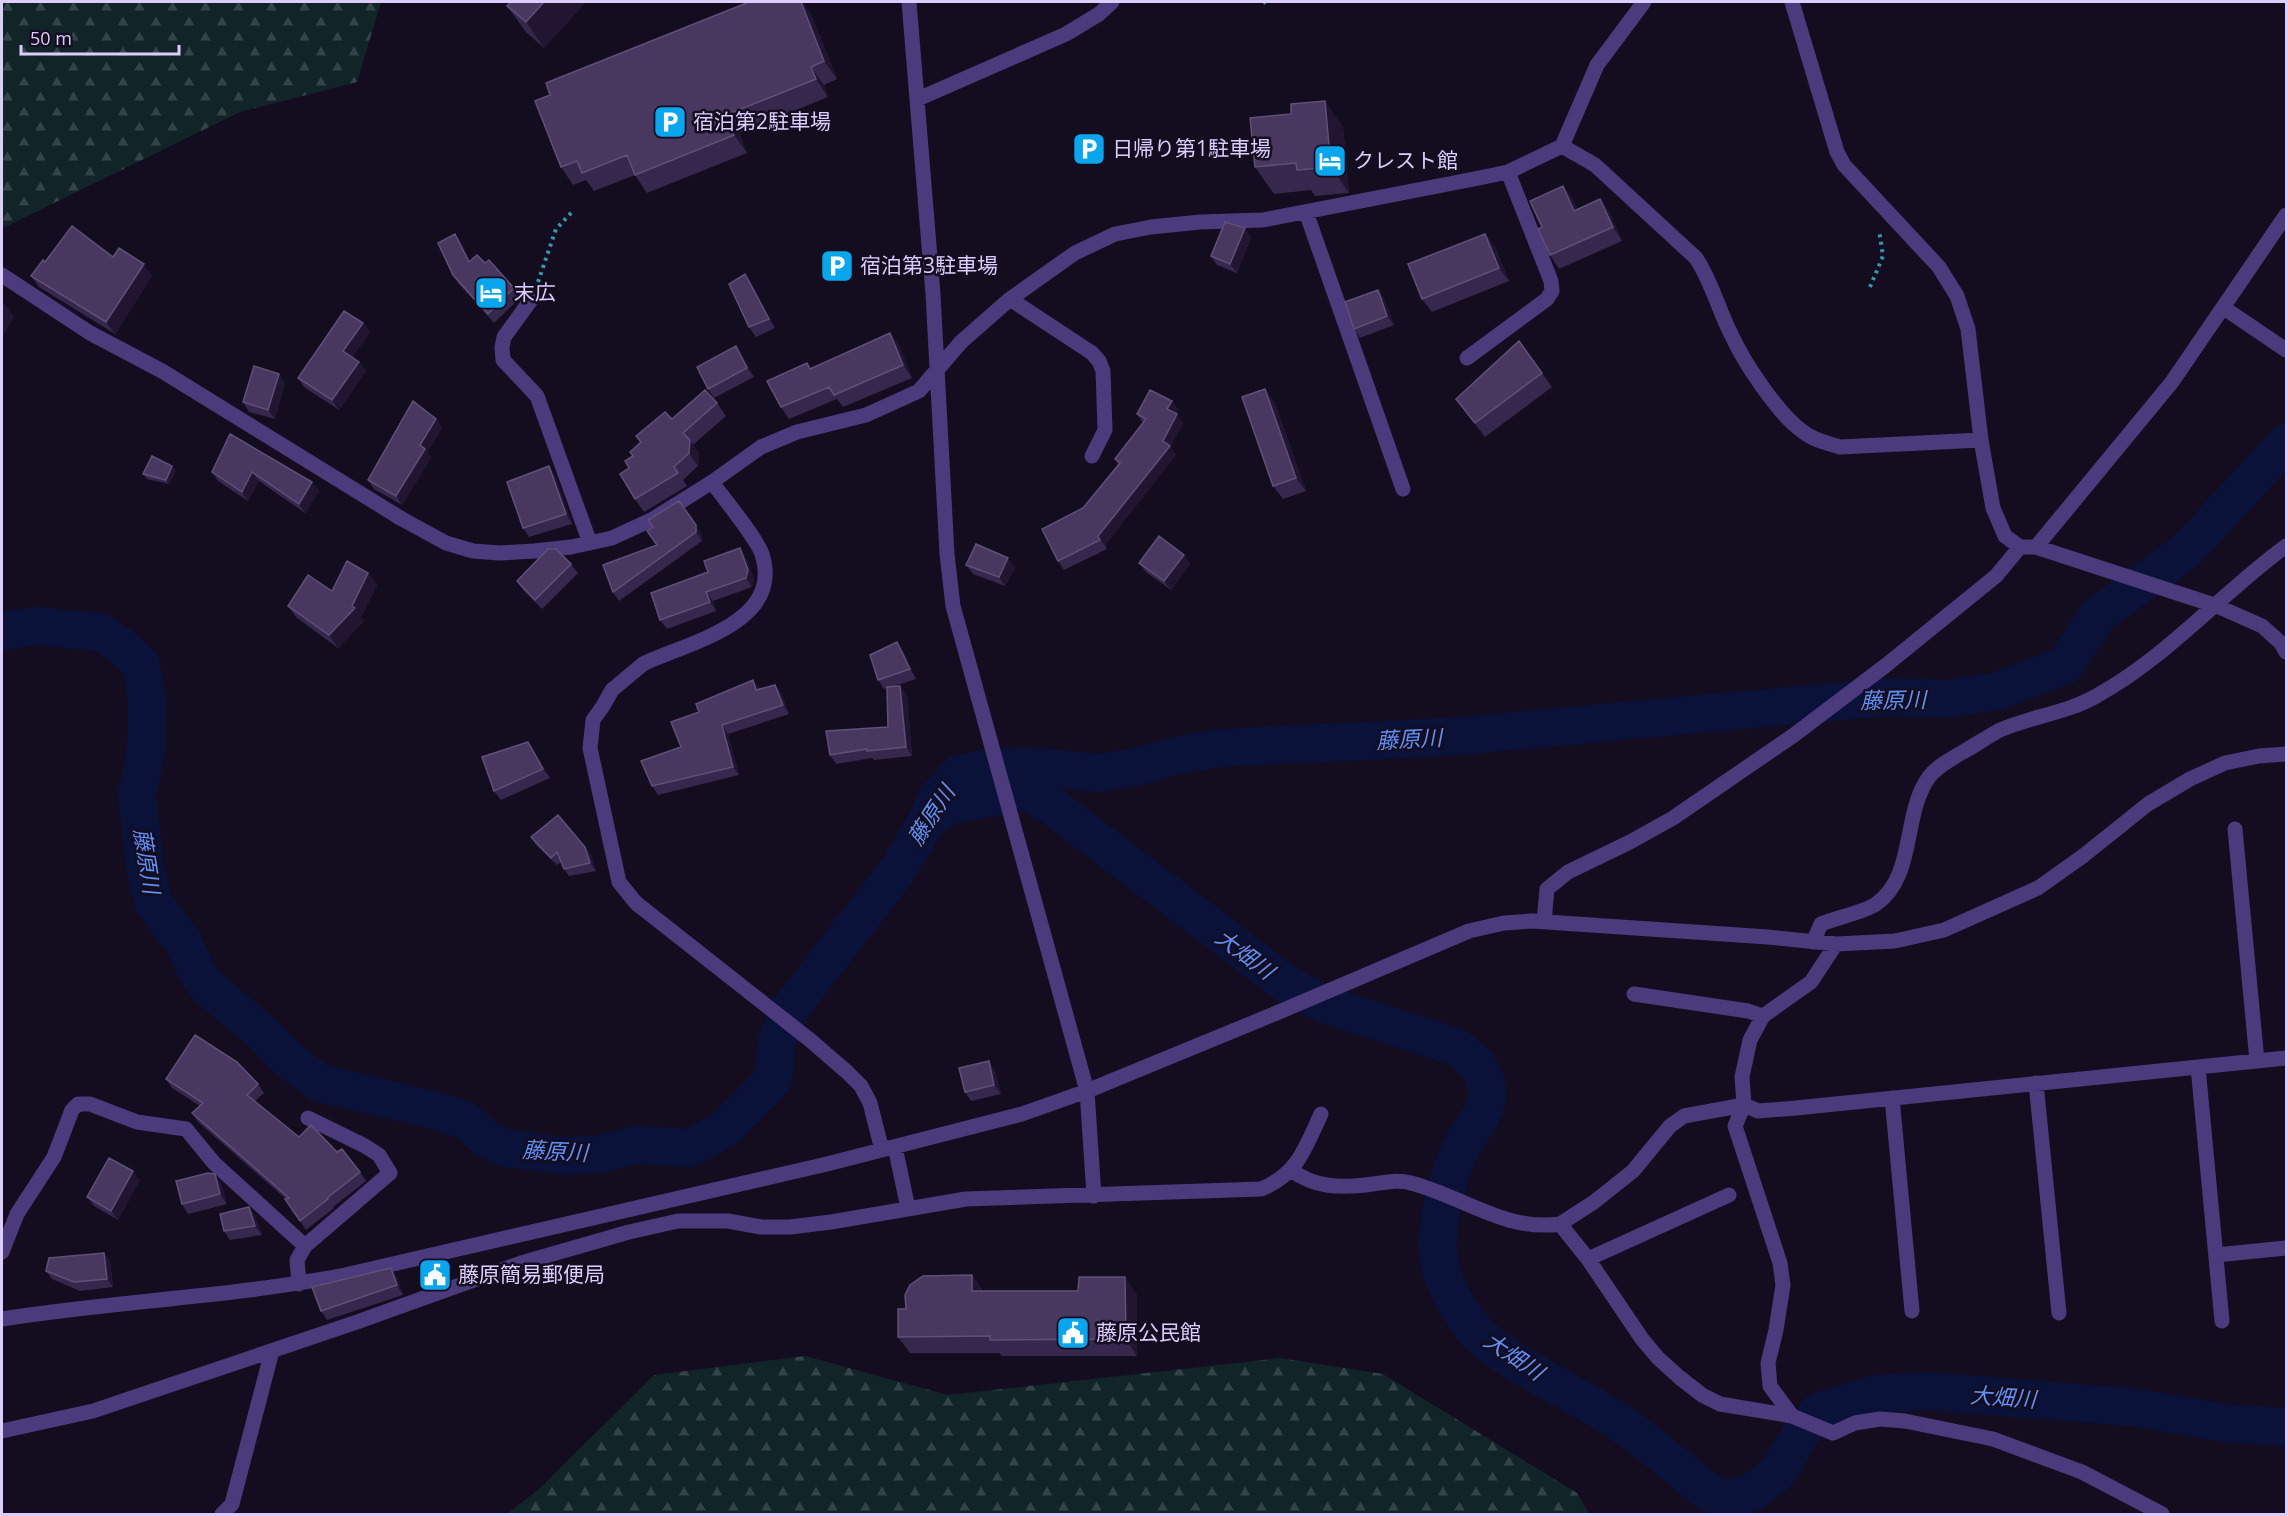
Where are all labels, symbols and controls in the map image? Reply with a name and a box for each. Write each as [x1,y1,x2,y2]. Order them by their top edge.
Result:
scale bar [21,18,178,56]
text: 50 m [30,26,72,50]
parking icon: 宿泊第2駐車場 [652,104,688,140]
place label: 宿泊第2駐車場 [693,107,831,135]
parking icon: 日帰り第1駐車場 [1071,131,1107,167]
place label: 日帰り第1駐車場 [1112,134,1271,162]
hotel icon: クレスト館 [1312,143,1348,179]
place label: クレスト館 [1353,146,1458,174]
parking icon: 宿泊第3駐車場 [819,248,855,284]
place label: 宿泊第3駐車場 [860,251,998,279]
hotel icon: 末広 [473,275,509,311]
place label: 末広 [514,278,556,306]
water label: 藤原川 [1860,683,1928,715]
water label: 藤原川 [1375,721,1445,755]
water label: 藤原川 [900,777,962,850]
water label: 藤原川 [128,826,168,898]
water label: 大畑川 [1210,921,1283,986]
water label: 藤原川 [521,1133,591,1167]
public building icon: 藤原簡易郵便局 [417,1257,453,1293]
place label: 藤原簡易郵便局 [458,1260,605,1288]
public building icon: 藤原公民館 [1055,1315,1091,1351]
place label: 藤原公民館 [1096,1318,1201,1346]
water label: 大畑川 [1479,1324,1552,1387]
water label: 大畑川 [1969,1379,2039,1413]

